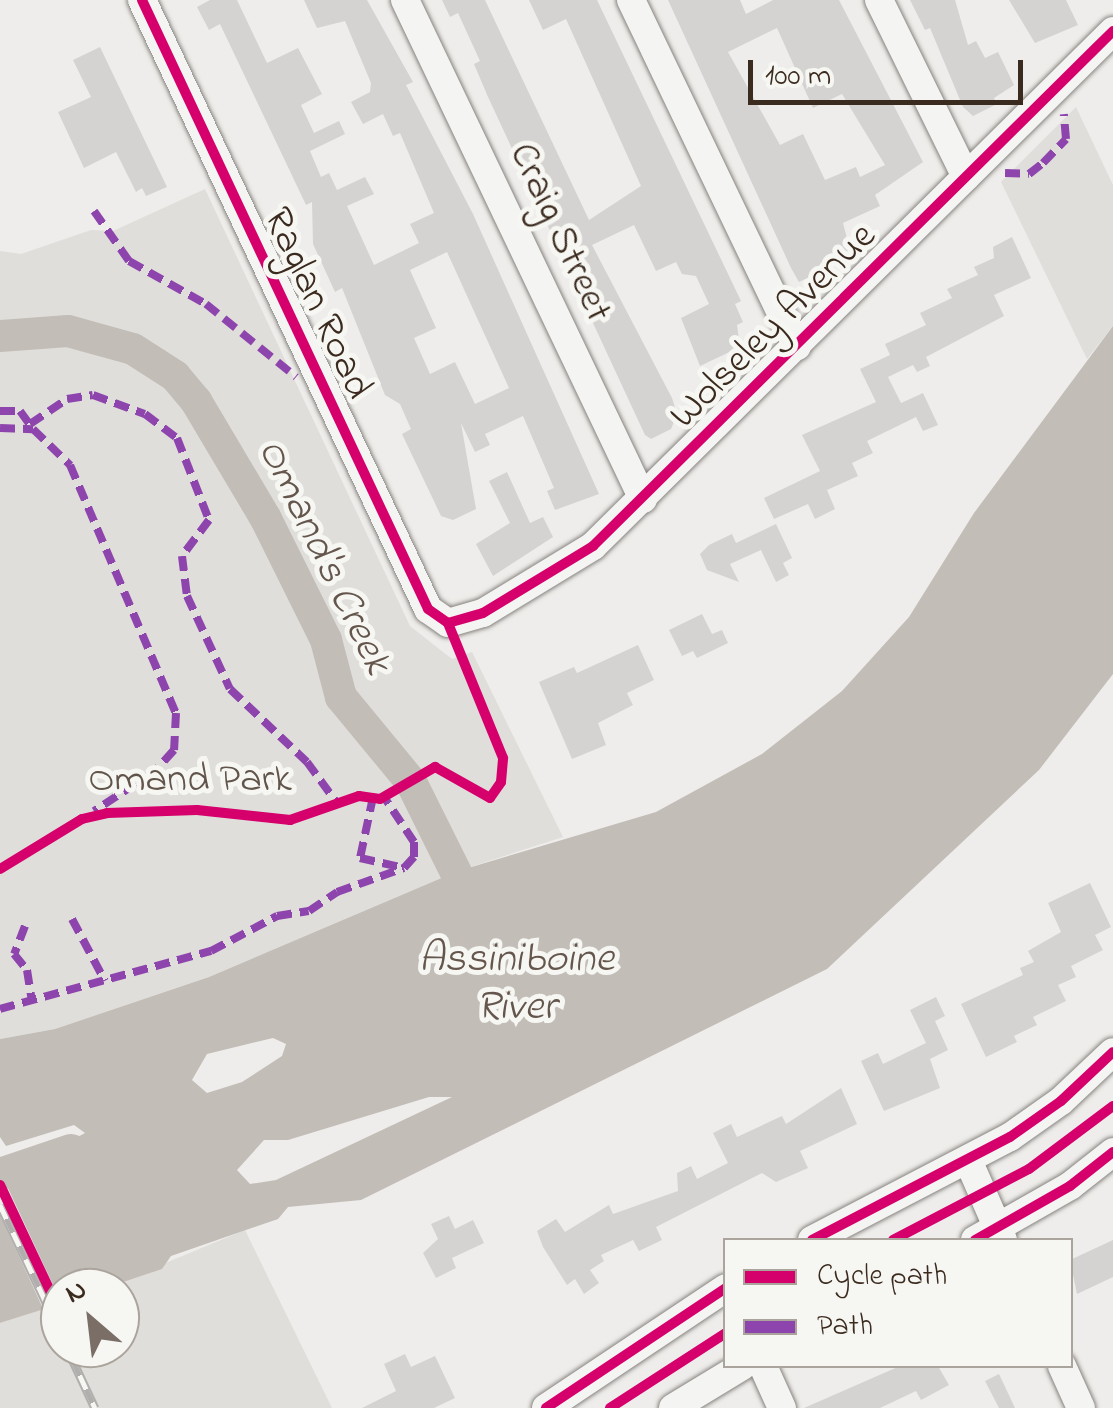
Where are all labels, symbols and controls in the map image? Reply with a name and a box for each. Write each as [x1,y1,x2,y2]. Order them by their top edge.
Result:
scale bar [753,40,1028,102]
text: 100 m [765,55,831,99]
street label: Craig Street [497,136,621,330]
street label: Raglan Road [251,201,381,407]
street label: Wolseley Avenue [661,214,887,440]
water label: Omand's Creek [244,431,402,683]
park label: Omand Park [88,757,292,805]
water label: Assiniboine River [418,935,614,1034]
legend [723,1238,1073,1368]
text: Cycle path [817,1255,947,1299]
north arrow [40,1268,140,1368]
text: N [59,1270,95,1315]
text: Path [817,1305,873,1349]

